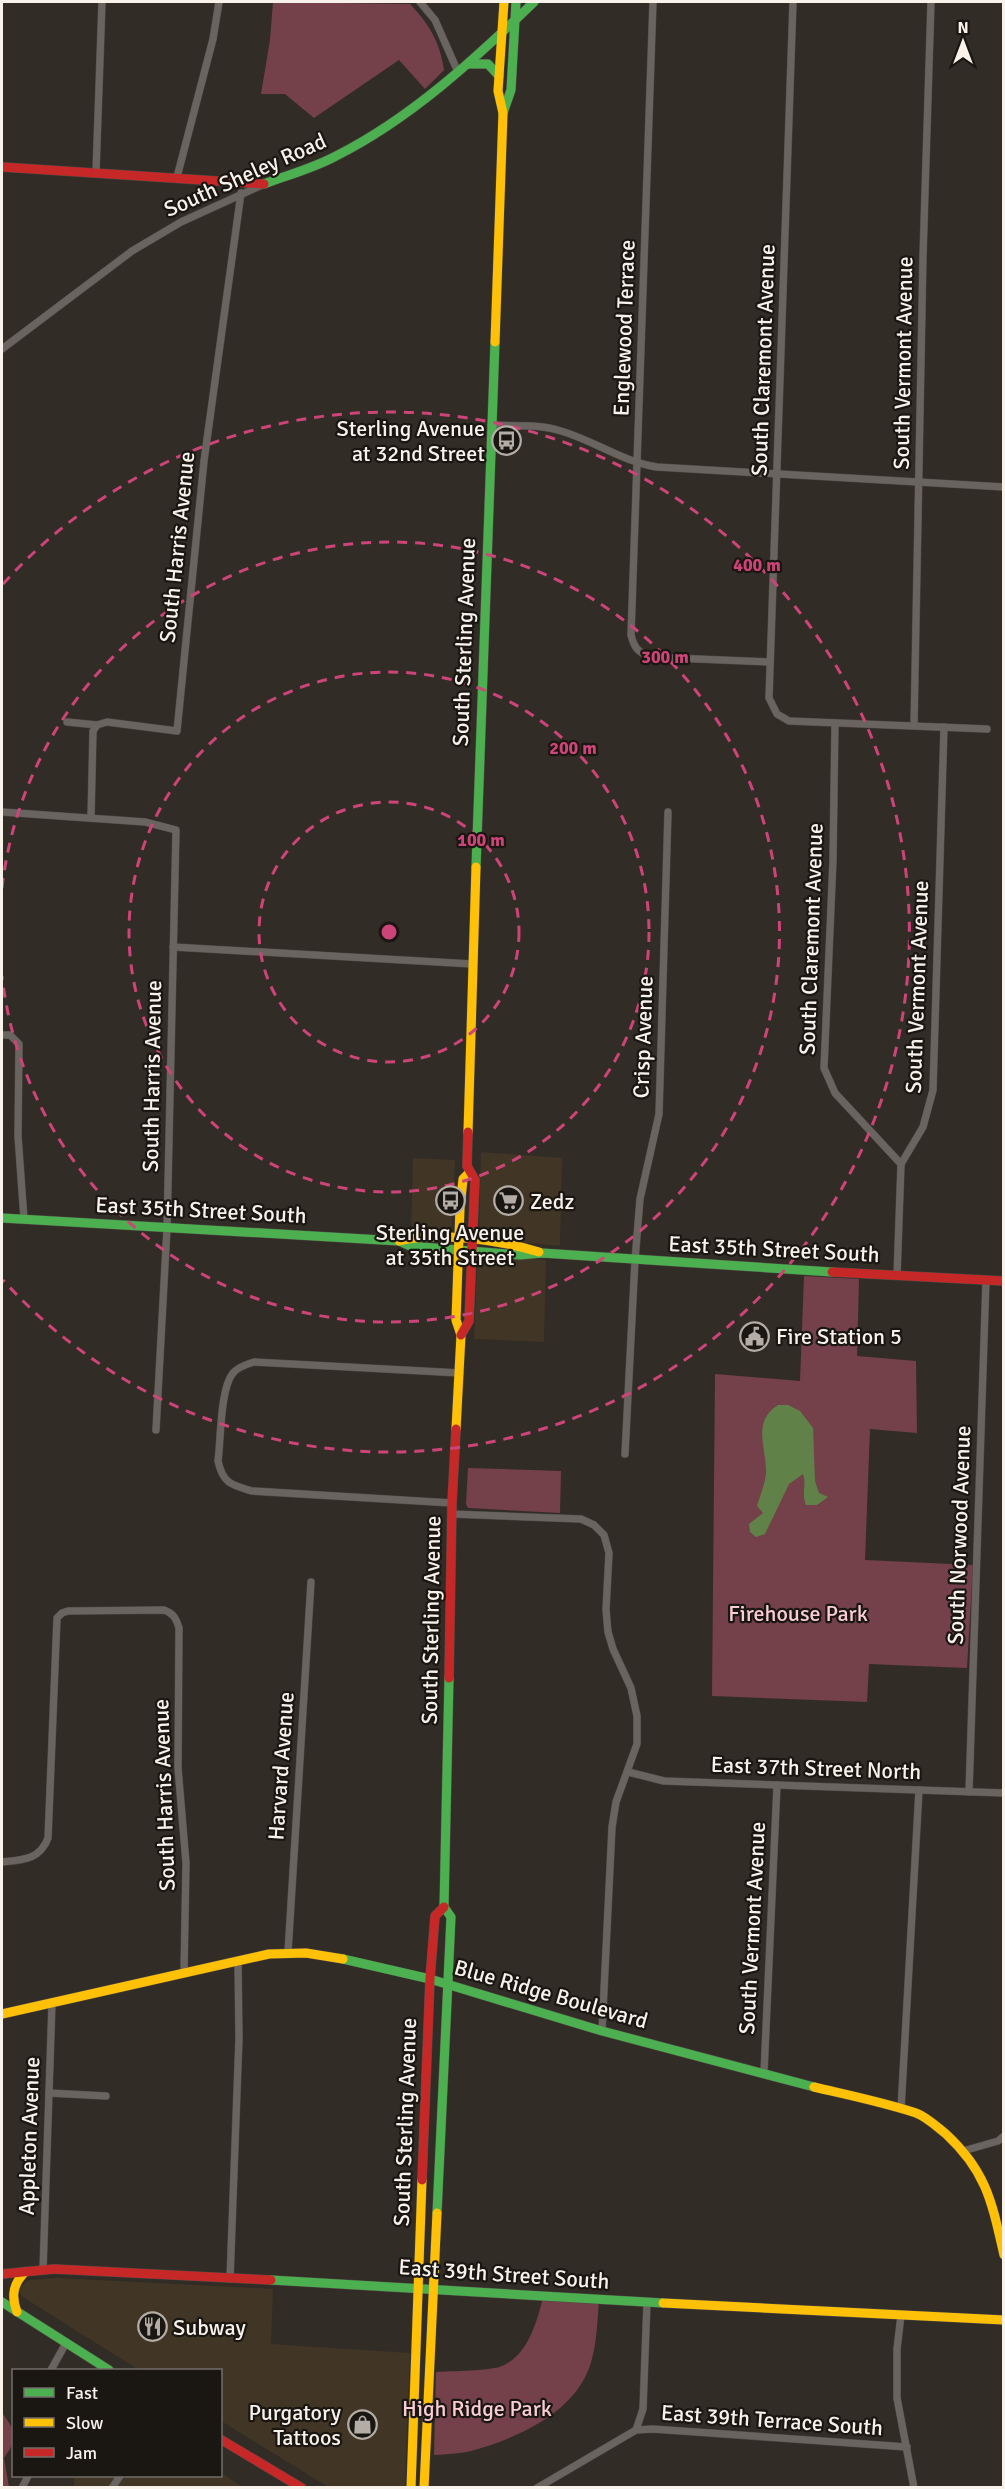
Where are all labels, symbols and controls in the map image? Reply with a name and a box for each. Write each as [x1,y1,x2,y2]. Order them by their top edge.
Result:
north arrow [933,12,993,72]
text: N [957,18,969,38]
street label: South Sheley Road [160,127,330,223]
street label: Englewood Terrace [607,239,641,417]
street label: South Claremont Avenue [745,244,781,476]
street label: South Vermont Avenue [888,256,918,470]
place label: Sterling Avenue at 32nd Street [337,415,485,467]
bus stop icon: Sterling Avenue at 32nd Street [490,425,522,457]
street label: South Harris Avenue [154,450,200,644]
street label: South Sterling Avenue [447,537,481,747]
text: 400 m [733,554,781,576]
text: 300 m [641,646,689,668]
text: 200 m [549,737,597,759]
street label: South Claremont Avenue [793,823,829,1055]
text: 100 m [457,829,505,851]
street label: South Vermont Avenue [900,880,934,1094]
centre of rings [379,922,399,942]
street label: Crisp Avenue [627,975,659,1099]
street label: South Harris Avenue [137,980,167,1172]
bus stop icon: Sterling Avenue at 35th Street [434,1184,466,1216]
supermarket icon: Zedz [493,1185,525,1217]
place label: Zedz [530,1188,574,1215]
street label: East 35th Street South [95,1191,307,1229]
place label: Sterling Avenue at 35th Street [376,1219,524,1271]
street label: East 35th Street South [668,1230,880,1268]
public building icon: Fire Station 5 [739,1320,771,1352]
place label: Fire Station 5 [776,1323,902,1350]
street label: South Norwood Avenue [942,1425,976,1645]
street label: South Sterling Avenue [416,1515,446,1725]
park label: Firehouse Park [728,1600,868,1627]
street label: Harvard Avenue [262,1691,300,1841]
street label: South Harris Avenue [147,1699,181,1891]
street label: East 37th Street North [710,1751,922,1785]
street label: South Vermont Avenue [733,1821,771,2035]
street label: Blue Ridge Boulevard [451,1953,651,2035]
street label: South Sterling Avenue [388,2017,422,2227]
street label: Appleton Avenue [13,2056,45,2216]
street label: East 39th Street South [398,2253,610,2295]
restaurant icon: Subway [136,2311,168,2343]
place label: Subway [173,2314,246,2341]
legend [12,2369,222,2477]
text: Fast [66,2382,98,2404]
park label: High Ridge Park [402,2395,552,2422]
place label: Purgatory Tattoos [248,2399,342,2451]
street label: East 39th Terrace South [660,2399,884,2441]
shop icon: Purgatory Tattoos [346,2409,378,2441]
text: Slow [66,2412,103,2434]
text: Jam [66,2442,97,2464]

